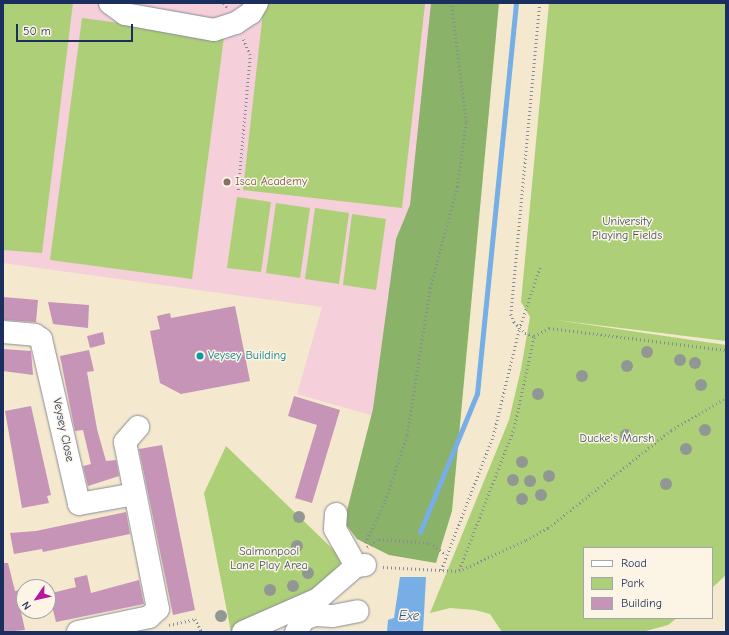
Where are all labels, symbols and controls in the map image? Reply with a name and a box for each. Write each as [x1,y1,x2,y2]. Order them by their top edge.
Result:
scale bar [18,16,135,42]
text: 50 m [23,24,51,38]
place label: Isca Academy [235,175,307,189]
marker: Isca Academy [222,177,232,187]
park label: University Playing Fields [592,215,662,243]
place label: Veysey Building [208,349,286,363]
marker: Veysey Building [195,351,205,361]
street label: Veysey Close [49,397,77,463]
park label: Ducke's Marsh [580,432,654,446]
park label: Salmonpool Lane Play Area [230,545,308,573]
legend [583,547,713,619]
text: Road [621,556,647,570]
text: Park [621,576,644,590]
north arrow [16,579,56,619]
text: Building [621,596,662,610]
text: N [19,599,34,612]
water label: Exe [399,608,419,624]

